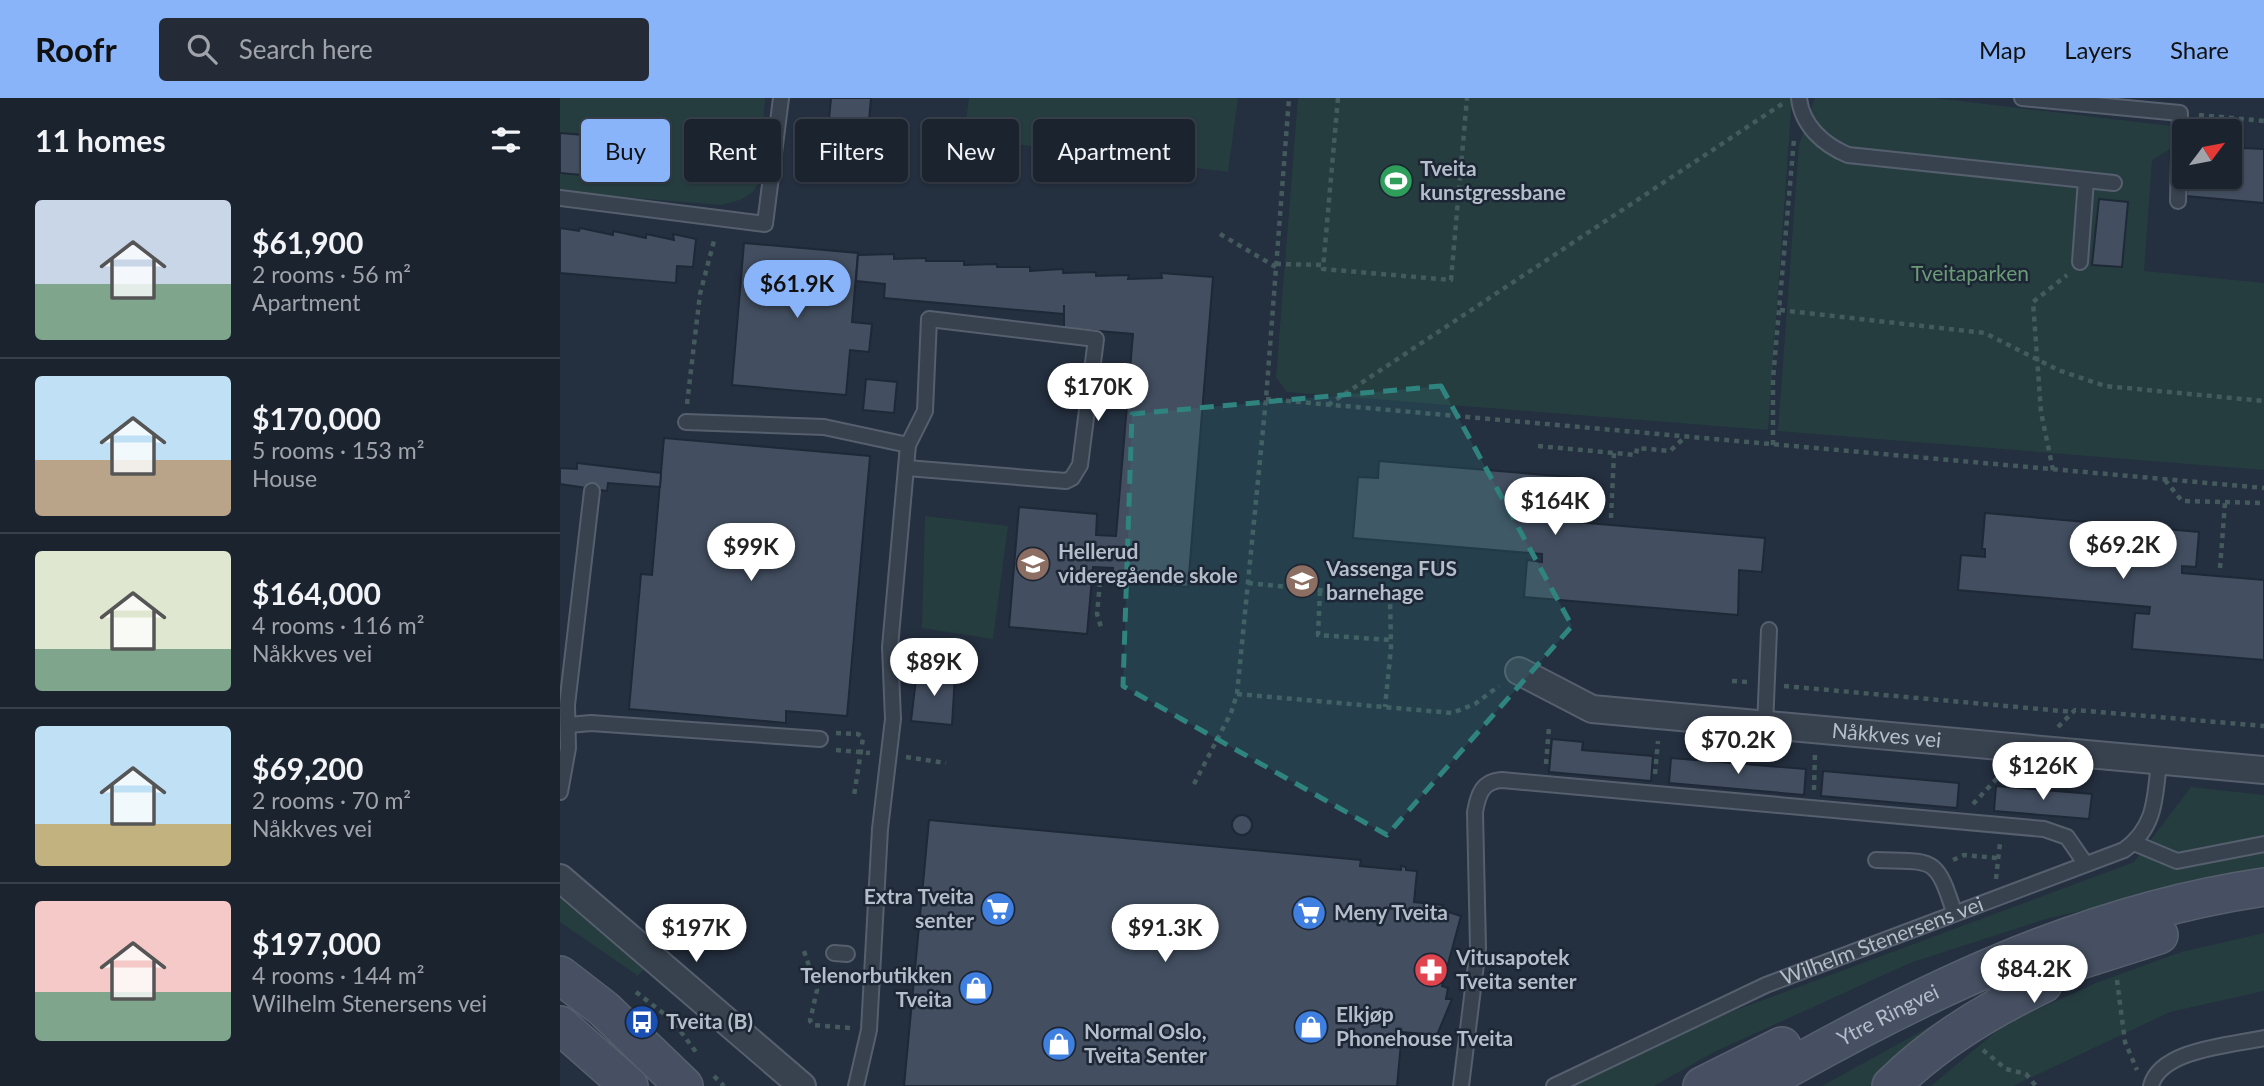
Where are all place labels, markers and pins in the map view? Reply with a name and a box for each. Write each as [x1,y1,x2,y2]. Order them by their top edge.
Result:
place label: Tveita kunstgressbane [1420,155,1566,204]
sports icon: Tveita kunstgressbane [1377,162,1415,200]
pin: $61.9K [740,260,854,320]
pin: $170K [1049,364,1147,423]
pin: $164K [1506,478,1604,537]
pin: $69.2K [2066,522,2180,581]
pin: $99K [710,524,792,583]
place label: Hellerud videregående skole [1058,538,1238,587]
school or university icon: Hellerud videregående skole [1014,545,1052,583]
place label: Vassenga FUS barnehage [1325,555,1457,604]
school or university icon: Vassenga FUS barnehage [1283,562,1321,600]
pin: $89K [893,638,975,698]
pin: $70.2K [1681,716,1795,776]
pin: $126K [1994,742,2092,802]
place label: Extra Tveita senter [864,883,974,932]
supermarket icon: Extra Tveita senter [979,890,1017,928]
supermarket icon: Meny Tveita [1290,894,1328,932]
place label: Meny Tveita [1334,899,1448,924]
pin: $197K [647,904,745,964]
pin: $91.3K [1108,904,1222,964]
place label: Vitusapotek Tveita senter [1455,944,1577,993]
pin: $84.2K [1977,946,2091,1005]
pharmacy icon: Vitusapotek Tveita senter [1412,951,1450,989]
place label: Telenorbutikken Tveita [800,962,952,1011]
shop icon: Telenorbutikken Tveita [957,969,995,1007]
place label: Elkjøp Phonehouse Tveita [1336,1001,1513,1050]
bus stop icon: Tveita (B) [623,1003,661,1041]
place label: Tveita (B) [666,1008,753,1033]
shop icon: Elkjøp Phonehouse Tveita [1292,1008,1330,1046]
place label: Normal Oslo, Tveita Senter [1084,1018,1207,1067]
shop icon: Normal Oslo, Tveita Senter [1040,1025,1078,1063]

